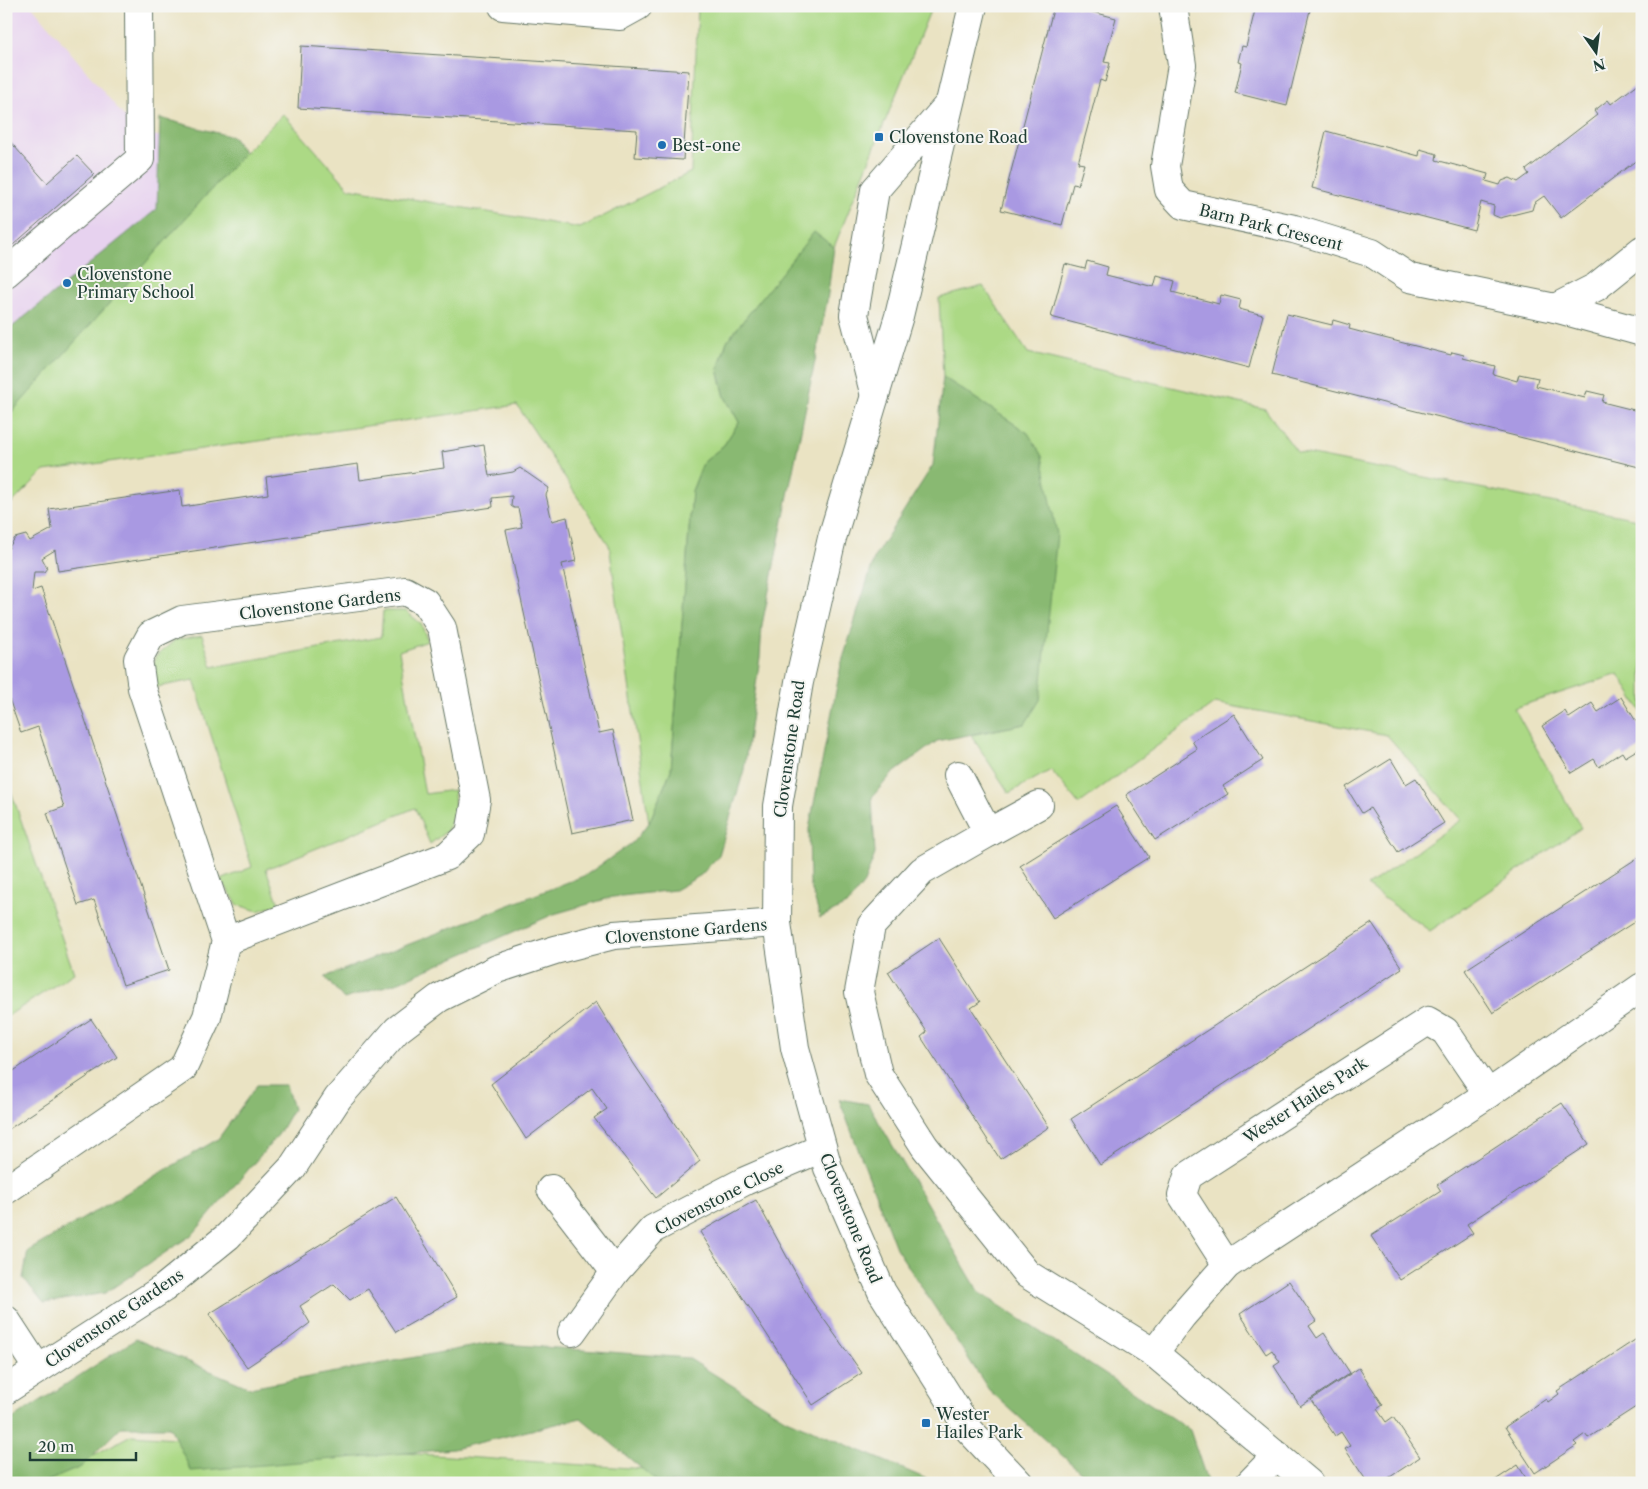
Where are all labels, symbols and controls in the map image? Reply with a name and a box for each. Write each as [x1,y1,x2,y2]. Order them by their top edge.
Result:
north arrow [1570,28,1620,78]
text: N [1591,54,1607,75]
place label: Clovenstone Road [889,127,1028,147]
marker: Clovenstone Road [873,131,885,143]
place label: Best-one [672,135,741,155]
marker: Best-one [656,139,668,151]
street label: Barn Park Crescent [1197,199,1345,255]
place label: Clovenstone Primary School [77,264,195,302]
marker: Clovenstone Primary School [61,277,73,289]
street label: Clovenstone Gardens [238,584,402,624]
street label: Clovenstone Road [769,679,809,819]
street label: Clovenstone Gardens [604,914,768,948]
street label: Wester Hailes Park [1238,1052,1371,1148]
street label: Clovenstone Road [816,1150,886,1286]
street label: Clovenstone Close [651,1157,787,1239]
street label: Clovenstone Gardens [41,1264,187,1372]
place label: Wester Hailes Park [935,1404,1023,1442]
marker: Wester Hailes Park [920,1417,932,1429]
scale bar [30,1429,136,1461]
text: 20 m [38,1437,74,1456]

